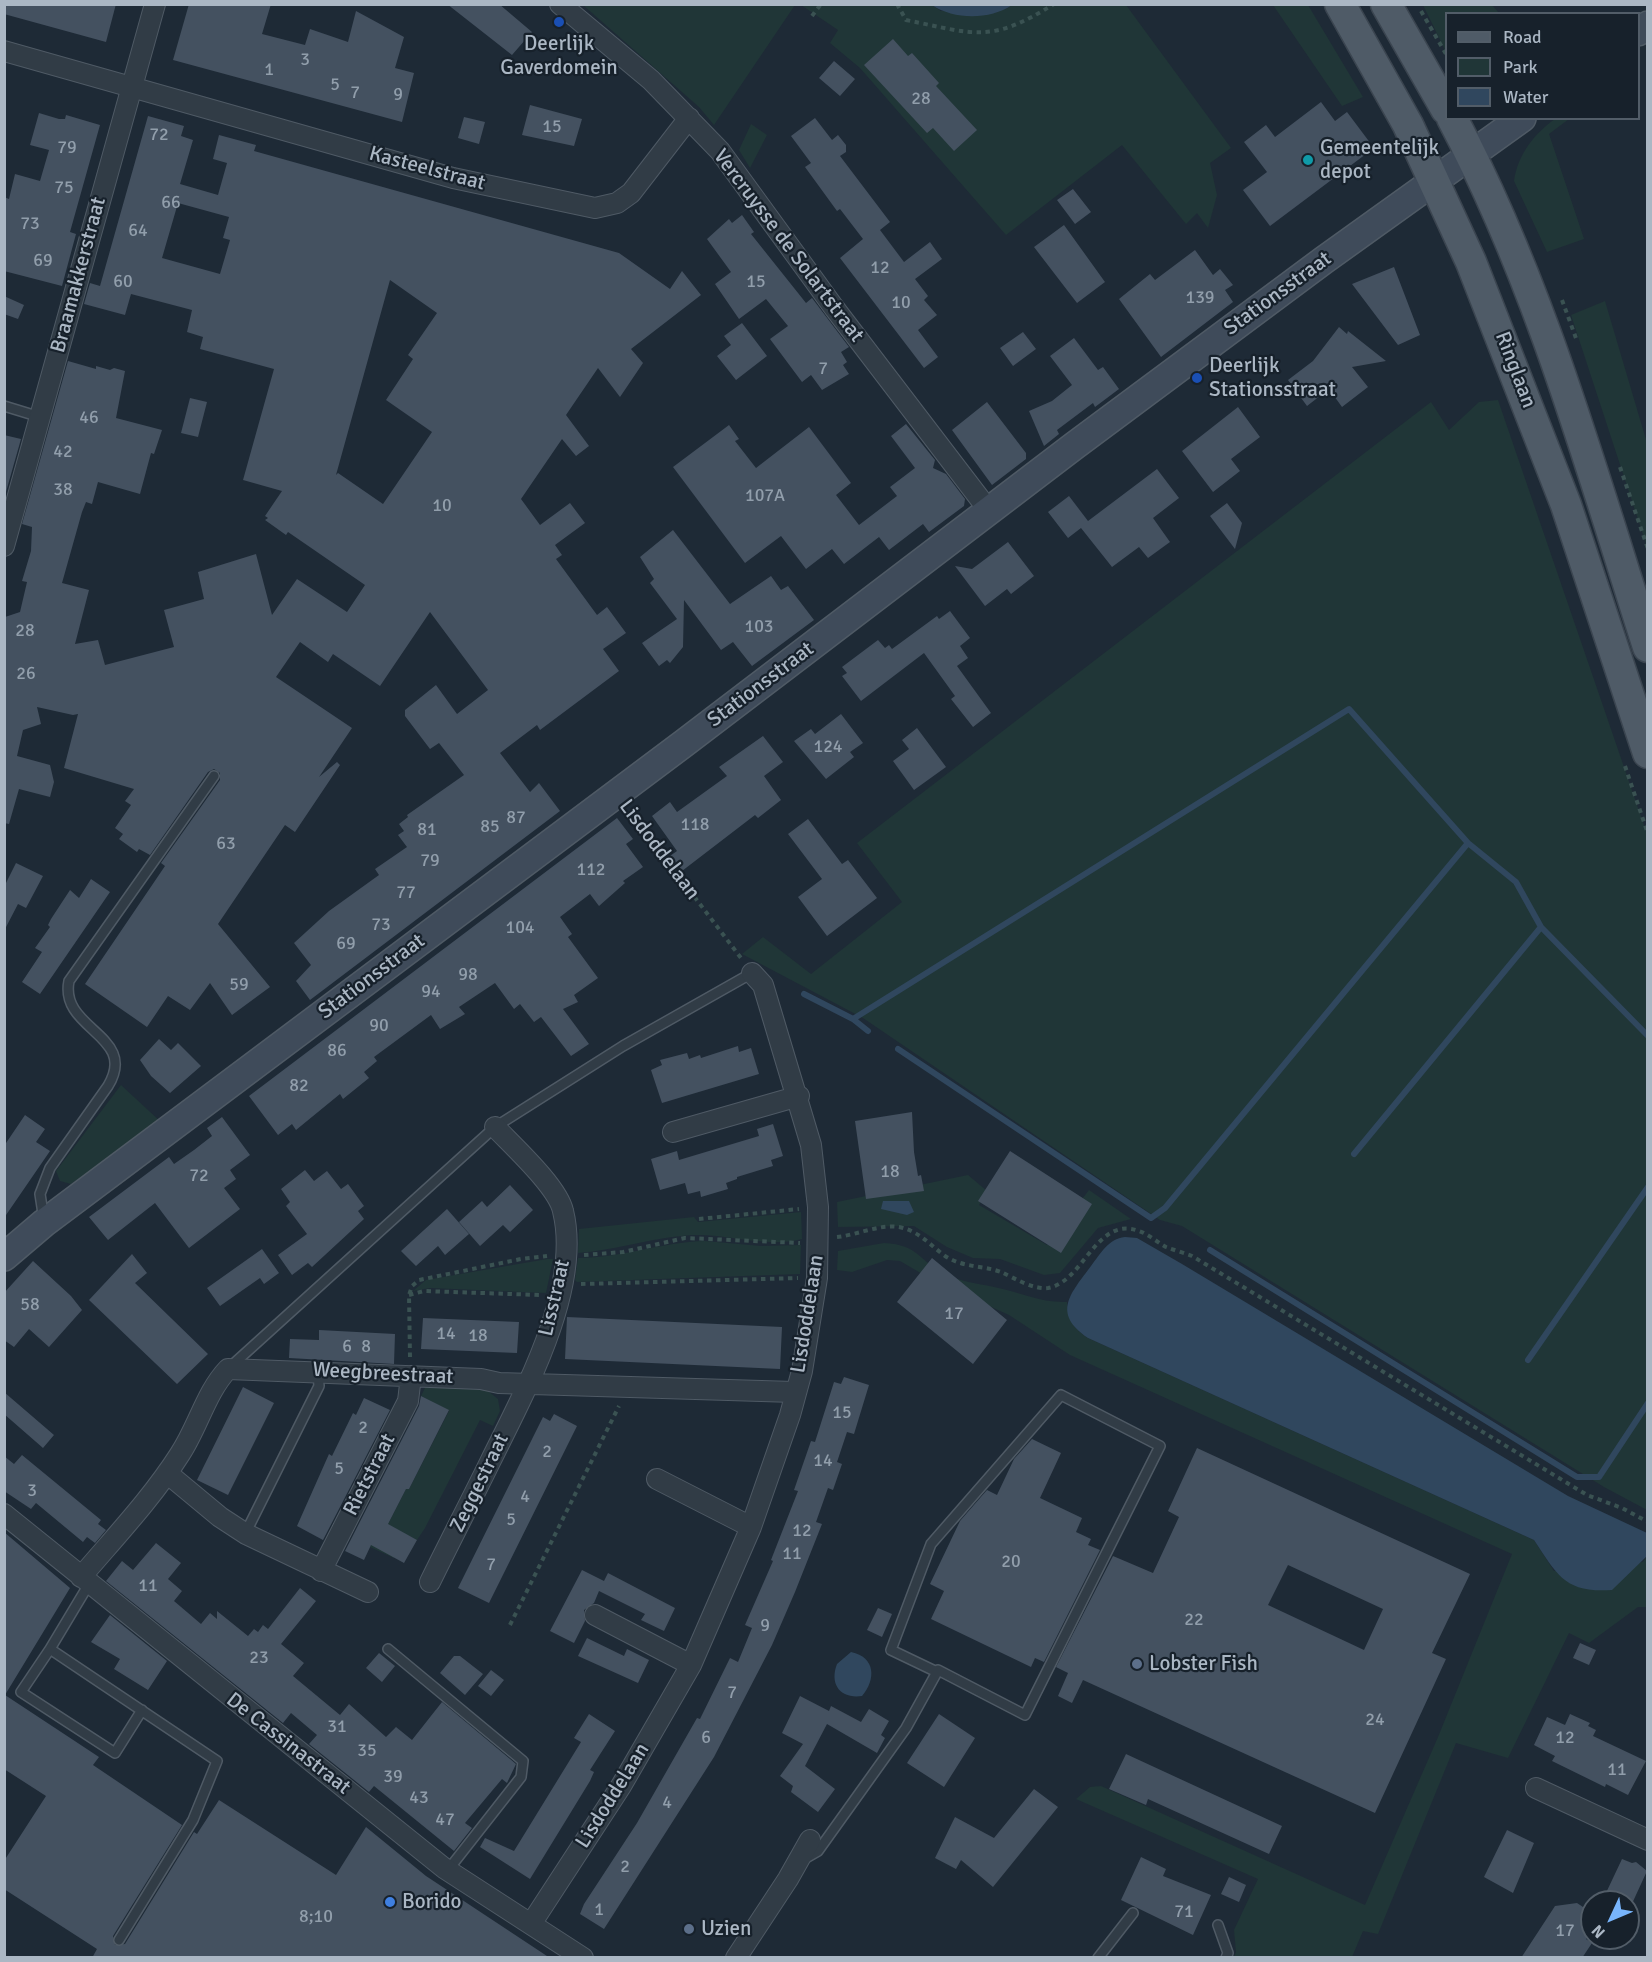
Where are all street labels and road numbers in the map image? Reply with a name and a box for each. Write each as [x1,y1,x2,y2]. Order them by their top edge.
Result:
street label: Kasteelstraat [366,141,488,197]
street label: Vercruysse de Solartstraat [707,145,869,347]
street label: Braamakkerstraat [46,194,112,356]
street label: Stationsstraat [1219,247,1337,341]
street label: Ringlaan [1489,328,1541,412]
street label: Stationsstraat [703,637,819,733]
street label: Lisdoddelaan [613,795,705,905]
street label: Stationsstraat [314,929,430,1025]
street label: Lisdoddelaan [786,1253,830,1375]
street label: Lisstraat [534,1257,576,1339]
street label: Weegbreestraat [312,1358,454,1390]
street label: Zeggestraat [445,1429,515,1537]
street label: Rietstraat [339,1430,401,1520]
street label: De Cassinastraat [221,1688,355,1800]
street label: Lisdoddelaan [571,1739,655,1853]

